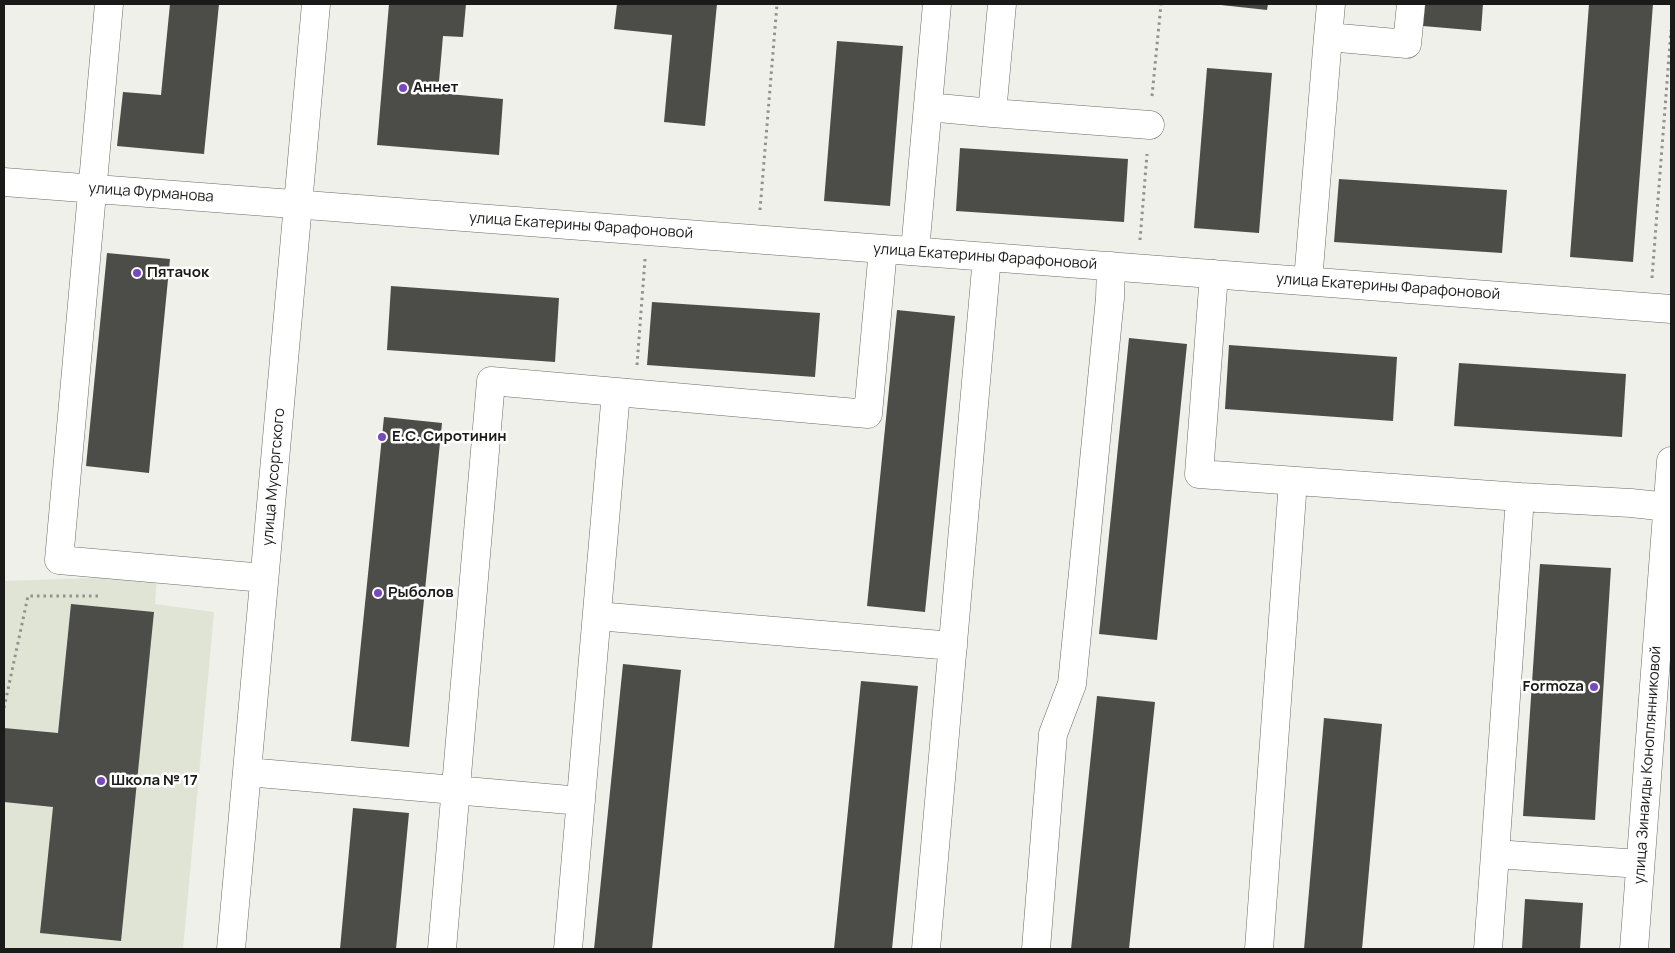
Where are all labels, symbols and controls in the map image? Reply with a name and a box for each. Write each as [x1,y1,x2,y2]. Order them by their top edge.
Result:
place label: Аннет [413,79,458,97]
marker: Аннет [397,82,409,94]
street label: улица Фурманова [88,180,214,206]
street label: улица Екатерины Фарафоновой [468,209,694,243]
street label: улица Екатерины Фарафоновой [872,240,1098,274]
place label: Пятачок [147,264,209,282]
marker: Пятачок [131,267,143,279]
street label: улица Екатерины Фарафоновой [1275,270,1501,304]
street label: улица Мусоргского [259,407,289,547]
place label: Е.С. Сиротинин [392,428,507,446]
marker: Е.С. Сиротинин [376,431,388,443]
place label: Рыболов [388,584,454,602]
marker: Рыболов [372,587,384,599]
street label: улица Зинаиды Коноплянниковой [1631,645,1665,885]
place label: Formoza [1523,678,1584,696]
marker: Formoza [1588,681,1600,693]
place label: Школа № 17 [111,772,198,790]
marker: Школа № 17 [95,775,107,787]

